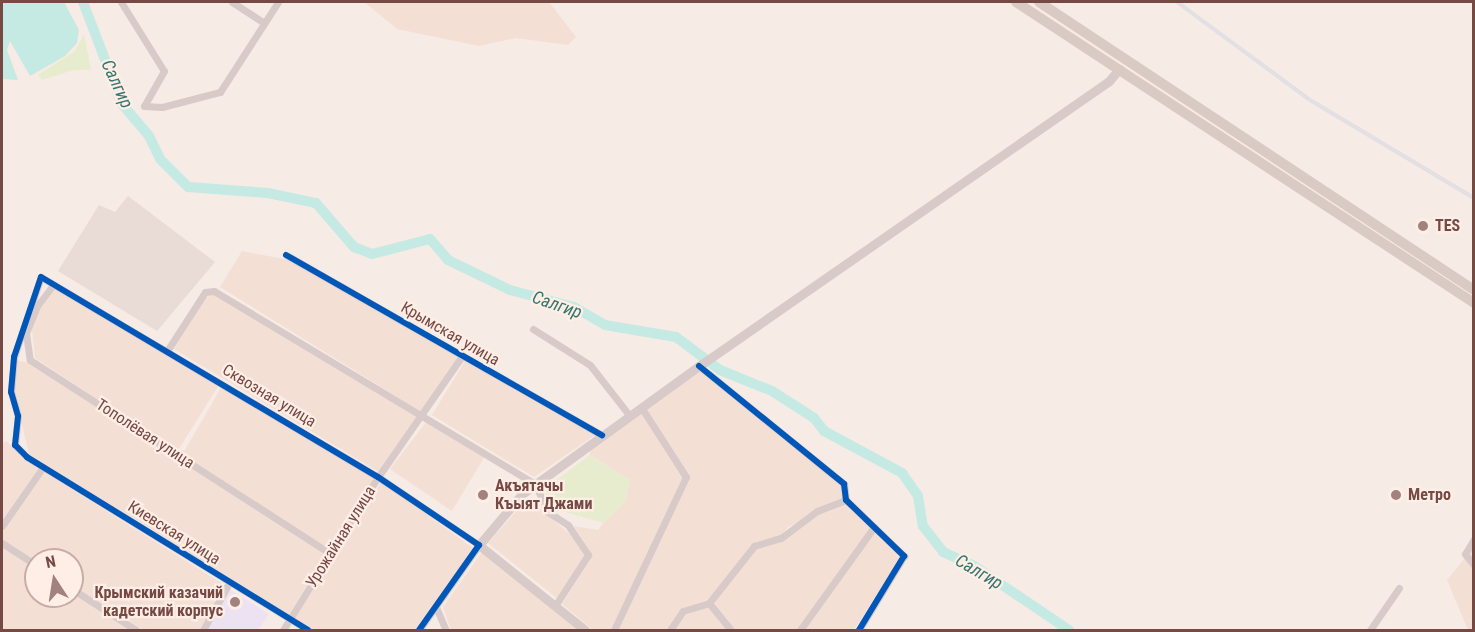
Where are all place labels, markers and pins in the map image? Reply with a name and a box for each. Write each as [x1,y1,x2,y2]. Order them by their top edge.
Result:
place label: TES [1435,216,1460,236]
marker: TES [1416,219,1430,233]
place label: Акъятачы Къыят Джами [495,476,592,514]
place label: Метро [1408,485,1451,505]
marker: Акъятачы Къыят Джами [476,488,490,502]
marker: Метро [1389,488,1403,502]
place label: Крымский казачий кадетский корпус [94,583,223,621]
marker: Крымский казачий кадетский корпус [228,595,242,609]

